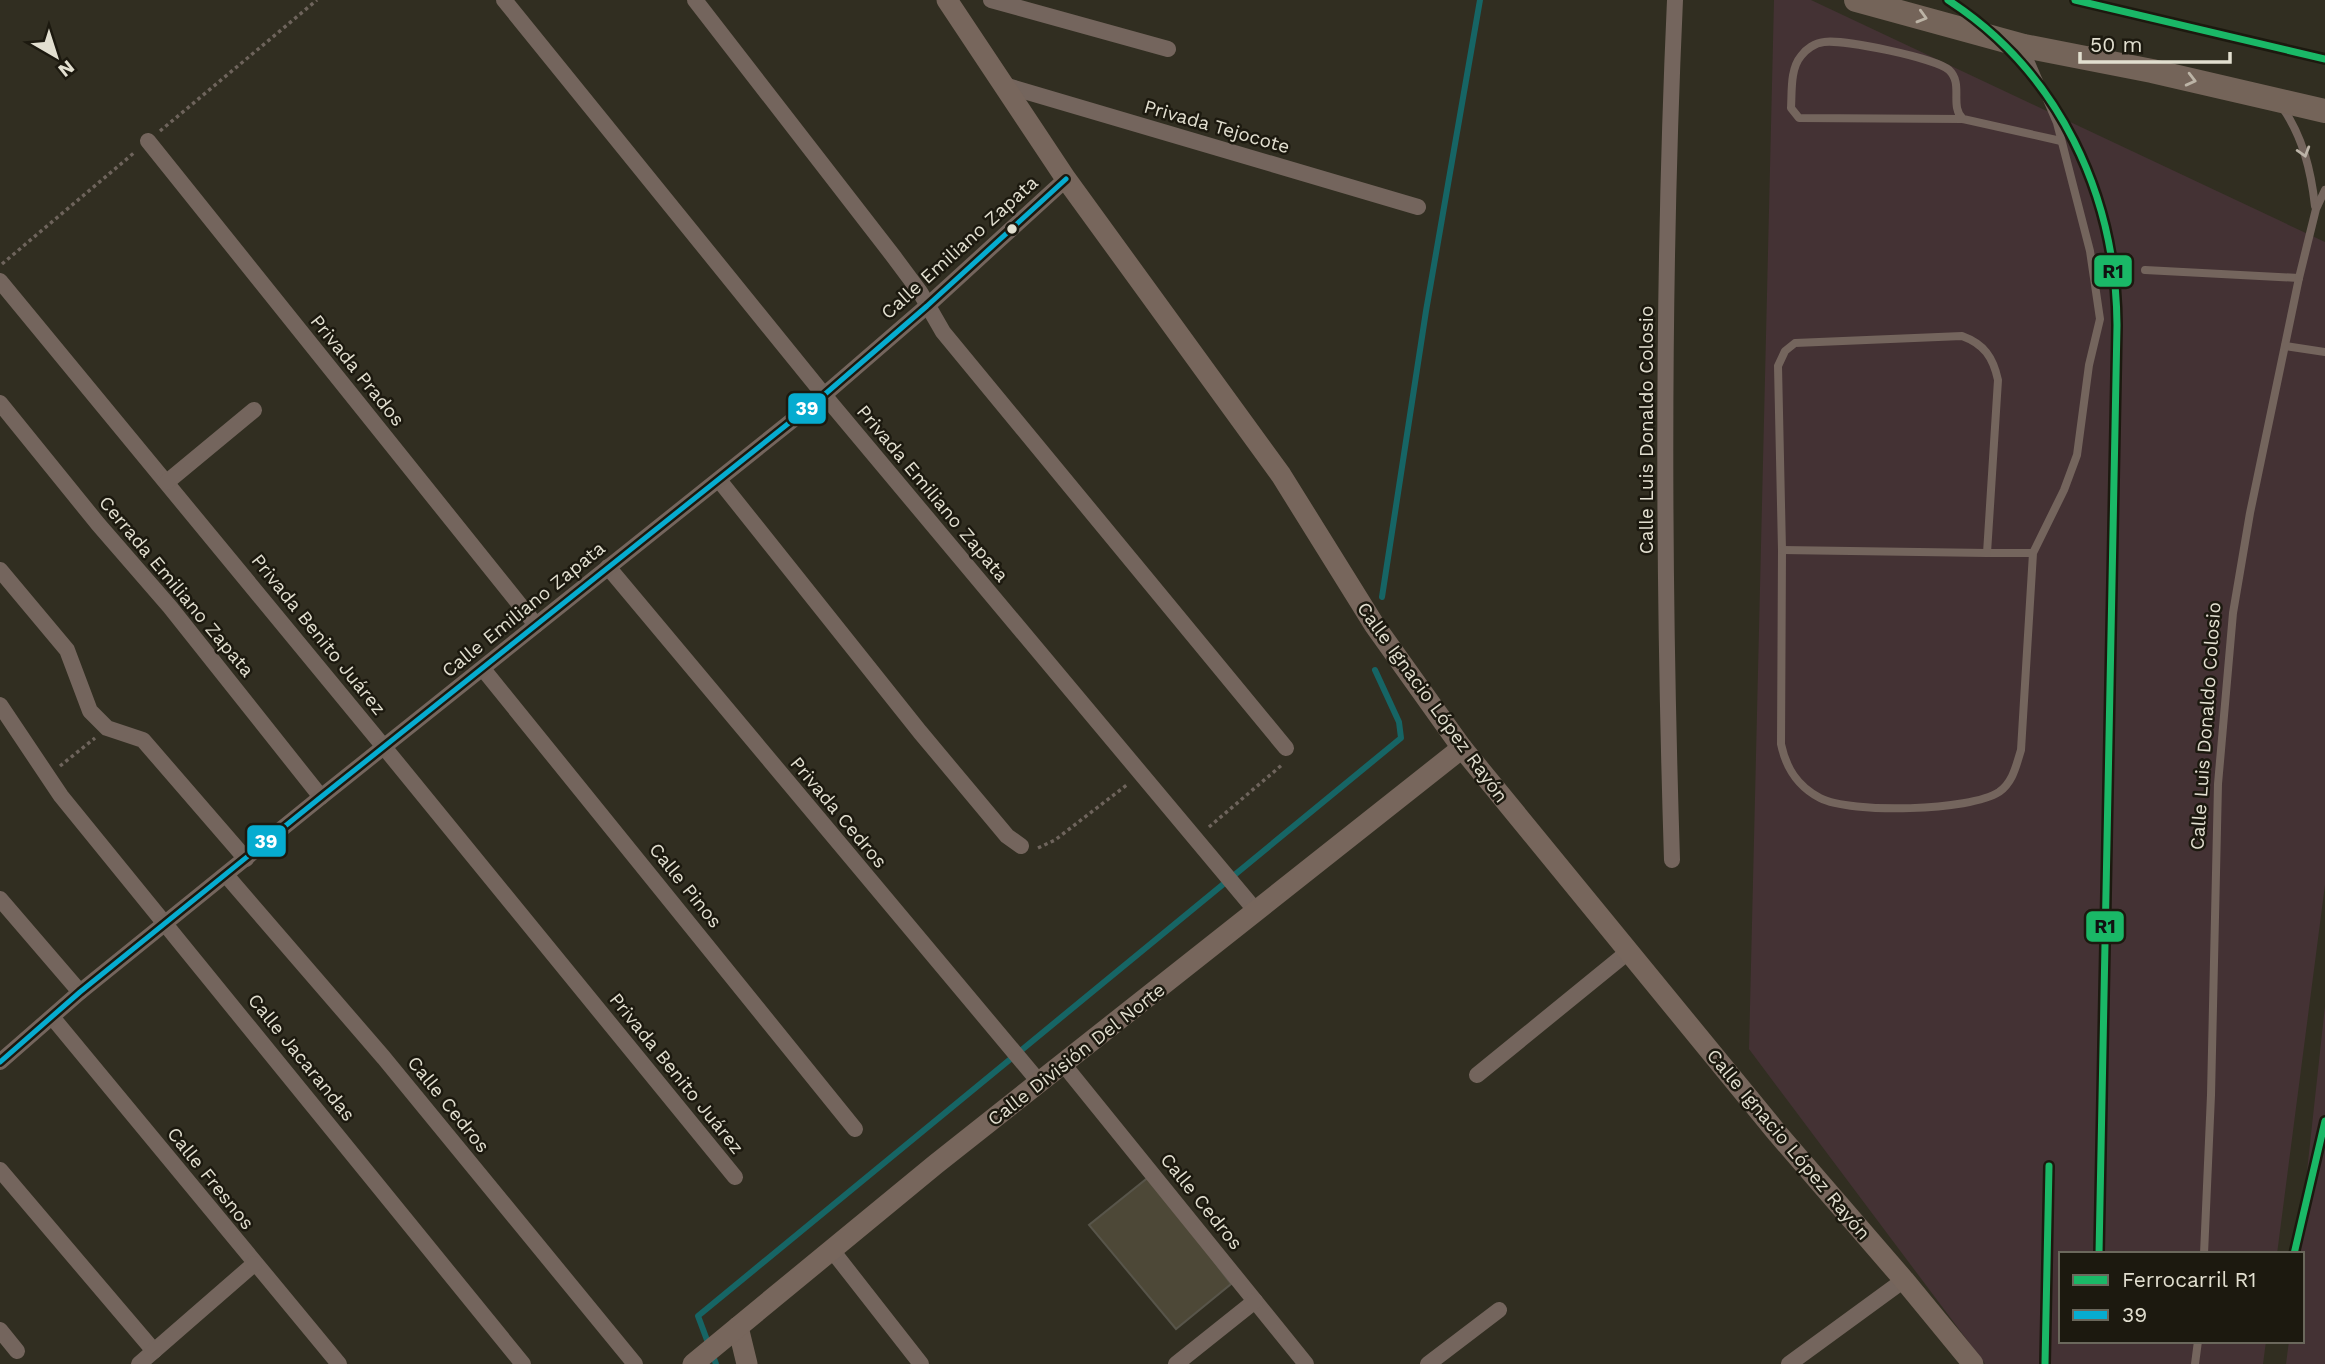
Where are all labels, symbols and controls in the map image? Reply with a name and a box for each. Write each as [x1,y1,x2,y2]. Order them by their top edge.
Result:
one-way arrow [1916,9,1928,24]
north arrow [21,21,91,91]
scale bar [2080,21,2230,65]
text: 50 m [2090,32,2142,57]
text: N [54,55,79,82]
one-way arrow [2185,72,2197,86]
street label: Privada Tejocote [1141,95,1292,158]
one-way arrow [2296,146,2311,158]
street label: Calle Emiliano Zapata [876,171,1043,324]
unlabelled marker [1005,222,1019,236]
line badge: R1 [2093,254,2133,288]
text: R1 [2102,260,2124,283]
street label: Calle Luis Donaldo Colosio [1635,306,1658,554]
street label: Privada Prados [306,310,410,431]
line badge: 39 [787,392,827,425]
text: 39 [796,397,818,420]
street label: Privada Emiliano Zapata [852,400,1014,587]
street label: Cerrada Emiliano Zapata [94,491,259,682]
street label: Calle Emiliano Zapata [437,536,610,682]
street label: Privada Benito Juárez [247,549,391,720]
street label: Calle Ignacio López Rayón [1352,598,1513,807]
street label: Calle Luis Donaldo Colosio [2185,601,2226,851]
street label: Privada Cedros [785,752,892,873]
line badge: 39 [246,824,287,858]
text: 39 [255,830,277,853]
street label: Calle Pinos [644,838,727,932]
line badge: R1 [2085,910,2125,943]
text: R1 [2094,915,2116,938]
street label: Calle División Del Norte [983,978,1170,1131]
street label: Privada Benito Juárez [605,988,749,1159]
street label: Calle Jacarandas [243,989,360,1126]
street label: Calle Ignacio López Rayón [1702,1044,1875,1245]
street label: Calle Cedros [403,1051,495,1157]
street label: Calle Fresnos [162,1122,259,1234]
street label: Calle Cedros [1156,1148,1248,1254]
legend [2059,1252,2304,1343]
text: Ferrocarril R1 [2122,1267,2257,1292]
text: 39 [2122,1302,2147,1327]

